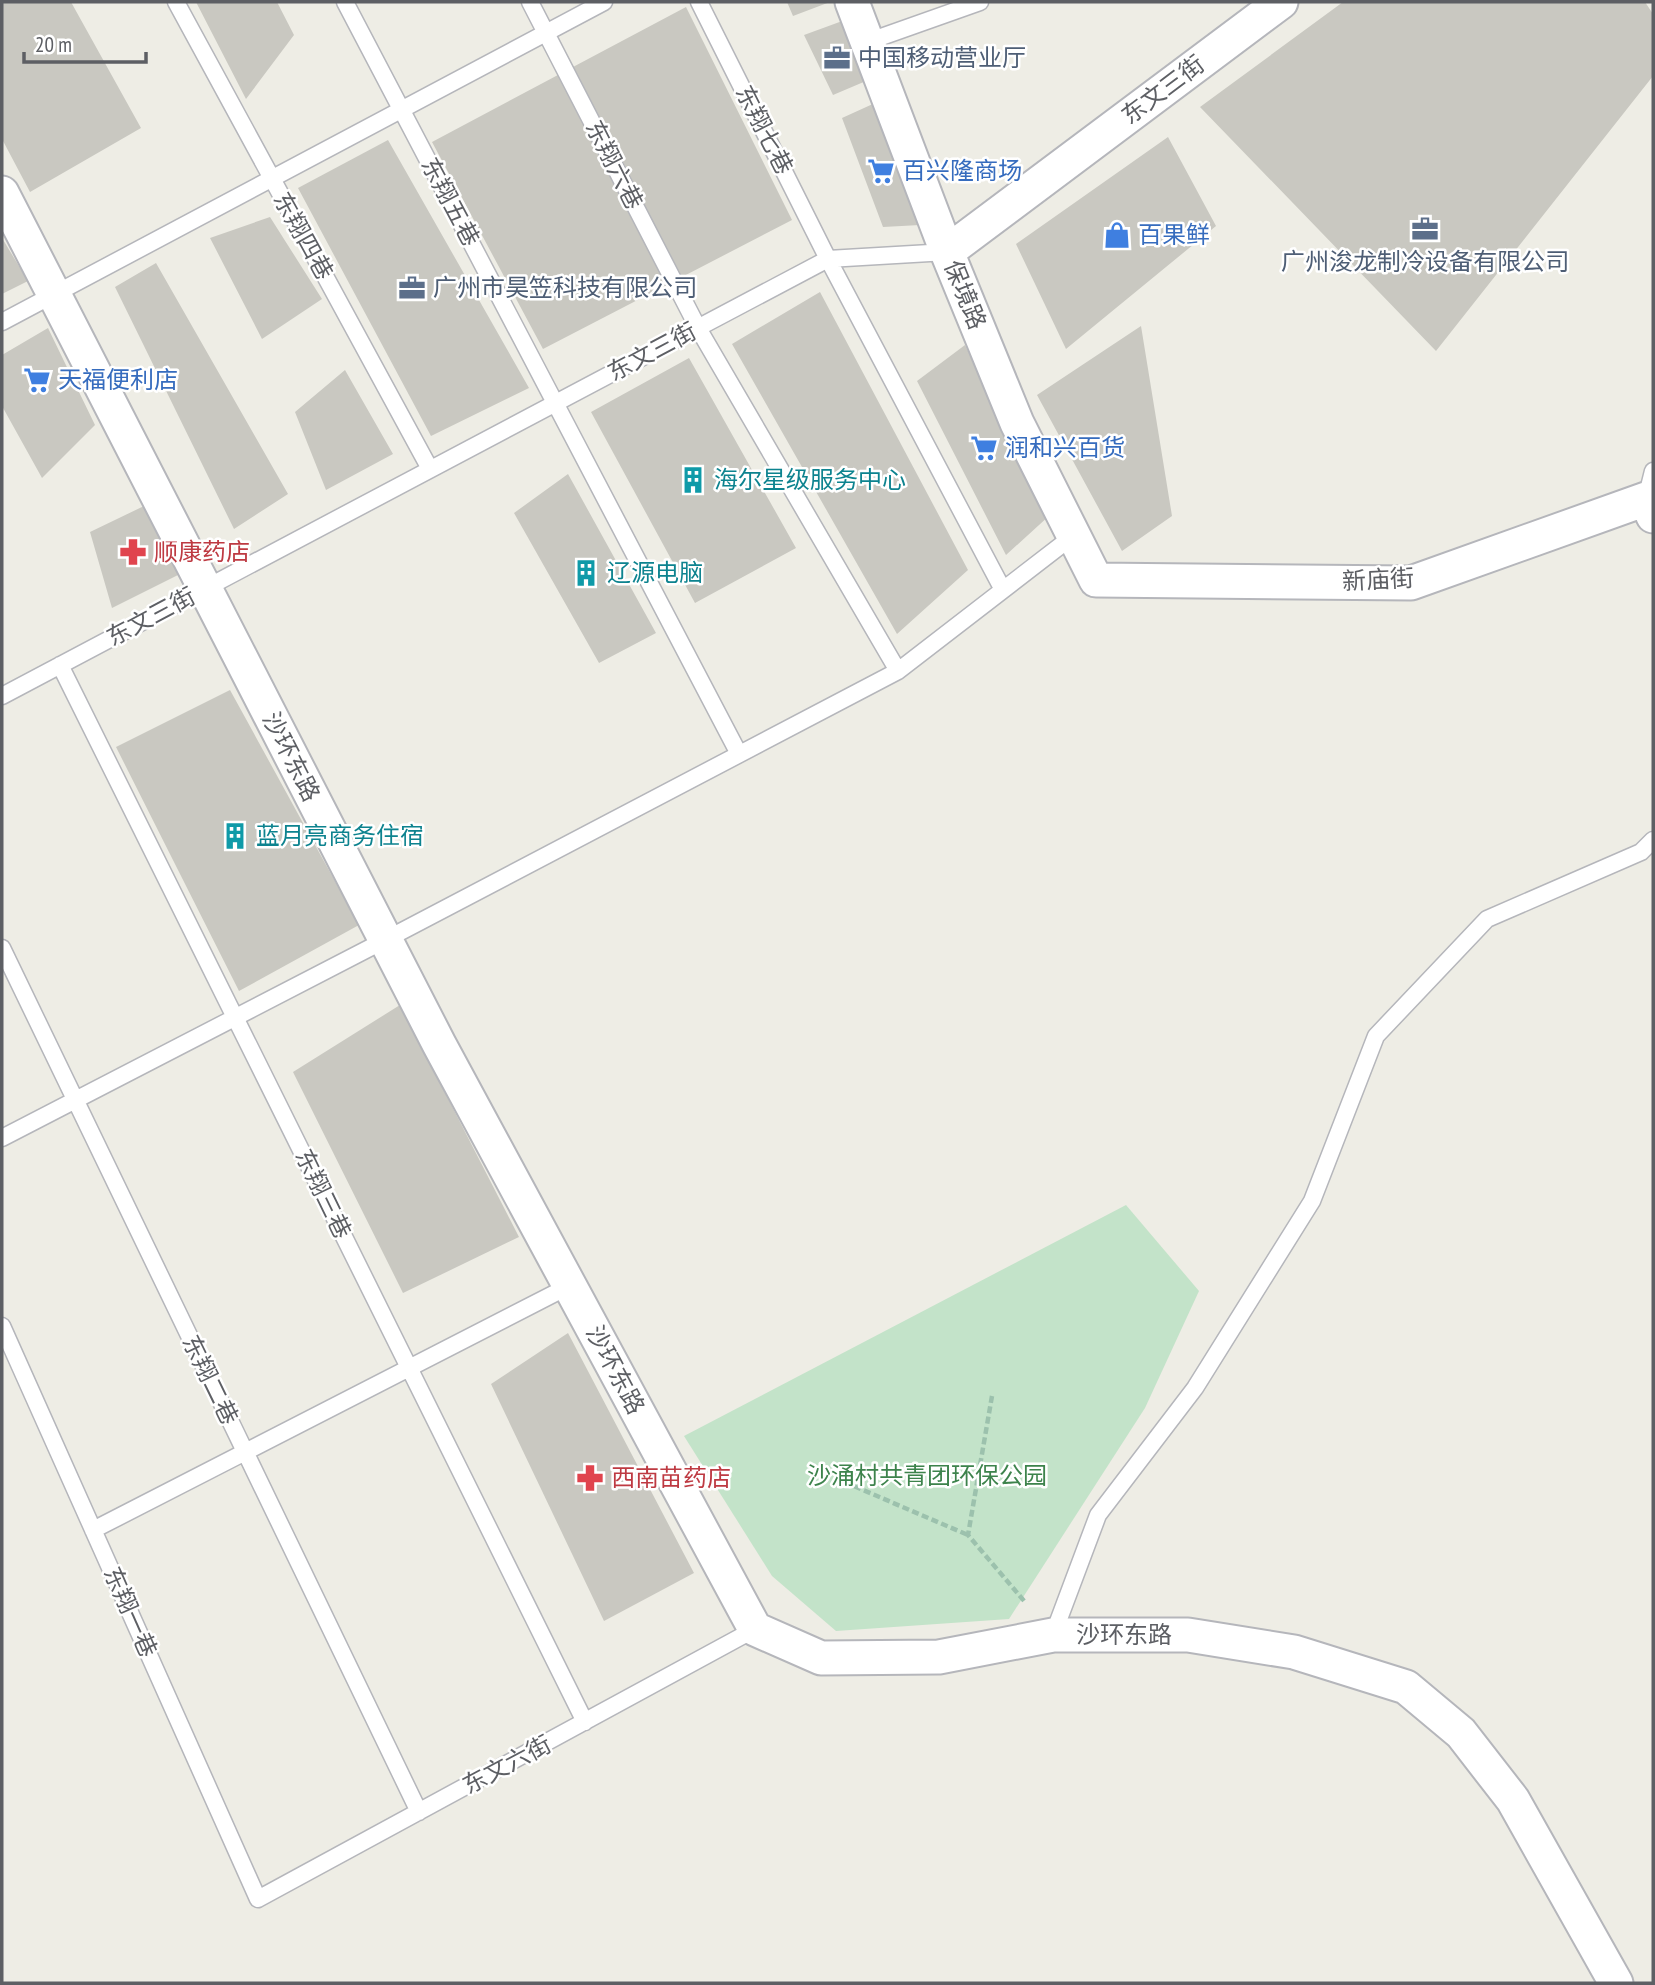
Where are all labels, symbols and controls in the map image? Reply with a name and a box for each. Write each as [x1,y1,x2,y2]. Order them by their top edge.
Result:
scale bar [24,21,147,65]
text: 20 m [35,31,72,58]
place label: 中国移动营业厅 [858,42,1026,73]
office icon: 中国移动营业厅 [822,43,852,73]
street label: 东文三街 [1115,48,1210,131]
street label: 东翔七巷 [729,80,800,180]
street label: 东翔六巷 [579,115,650,215]
street label: 东翔五巷 [414,152,487,251]
place label: 百兴隆商场 [902,155,1022,186]
supermarket icon: 百兴隆商场 [866,156,896,186]
street label: 东翔四巷 [267,186,340,285]
office icon: 广州浚龙制冷设备有限公司 [1410,214,1440,244]
place label: 百果鲜 [1138,219,1210,250]
shop icon: 百果鲜 [1102,220,1132,250]
place label: 广州浚龙制冷设备有限公司 [1281,246,1569,277]
street label: 保境路 [938,256,993,334]
place label: 广州市昊笠科技有限公司 [433,272,697,303]
office icon: 广州市昊笠科技有限公司 [397,273,427,303]
street label: 东文三街 [602,315,701,388]
place label: 天福便利店 [58,364,178,395]
supermarket icon: 天福便利店 [22,365,52,395]
place label: 润和兴百货 [1005,432,1125,463]
supermarket icon: 润和兴百货 [969,433,999,463]
place label: 海尔星级服务中心 [714,464,906,495]
building icon: 海尔星级服务中心 [678,465,708,495]
place label: 顺康药店 [154,536,250,567]
pharmacy icon: 顺康药店 [118,537,148,567]
place label: 辽源电脑 [607,557,703,588]
building icon: 辽源电脑 [571,558,601,588]
street label: 新庙街 [1341,562,1415,597]
street label: 东文三街 [101,580,200,653]
street label: 沙环东路 [256,707,327,807]
place label: 蓝月亮商务住宿 [256,820,424,851]
building icon: 蓝月亮商务住宿 [220,821,250,851]
street label: 东翔三巷 [288,1144,358,1244]
street label: 沙环东路 [579,1320,652,1419]
street label: 东翔二巷 [175,1330,245,1430]
park label: 沙涌村共青团环保公园 [807,1460,1047,1491]
place label: 西南苗药店 [611,1462,731,1493]
pharmacy icon: 西南苗药店 [575,1463,605,1493]
street label: 东翔一巷 [97,1562,164,1662]
street label: 沙环东路 [1076,1619,1172,1650]
street label: 东文六街 [457,1728,556,1801]

